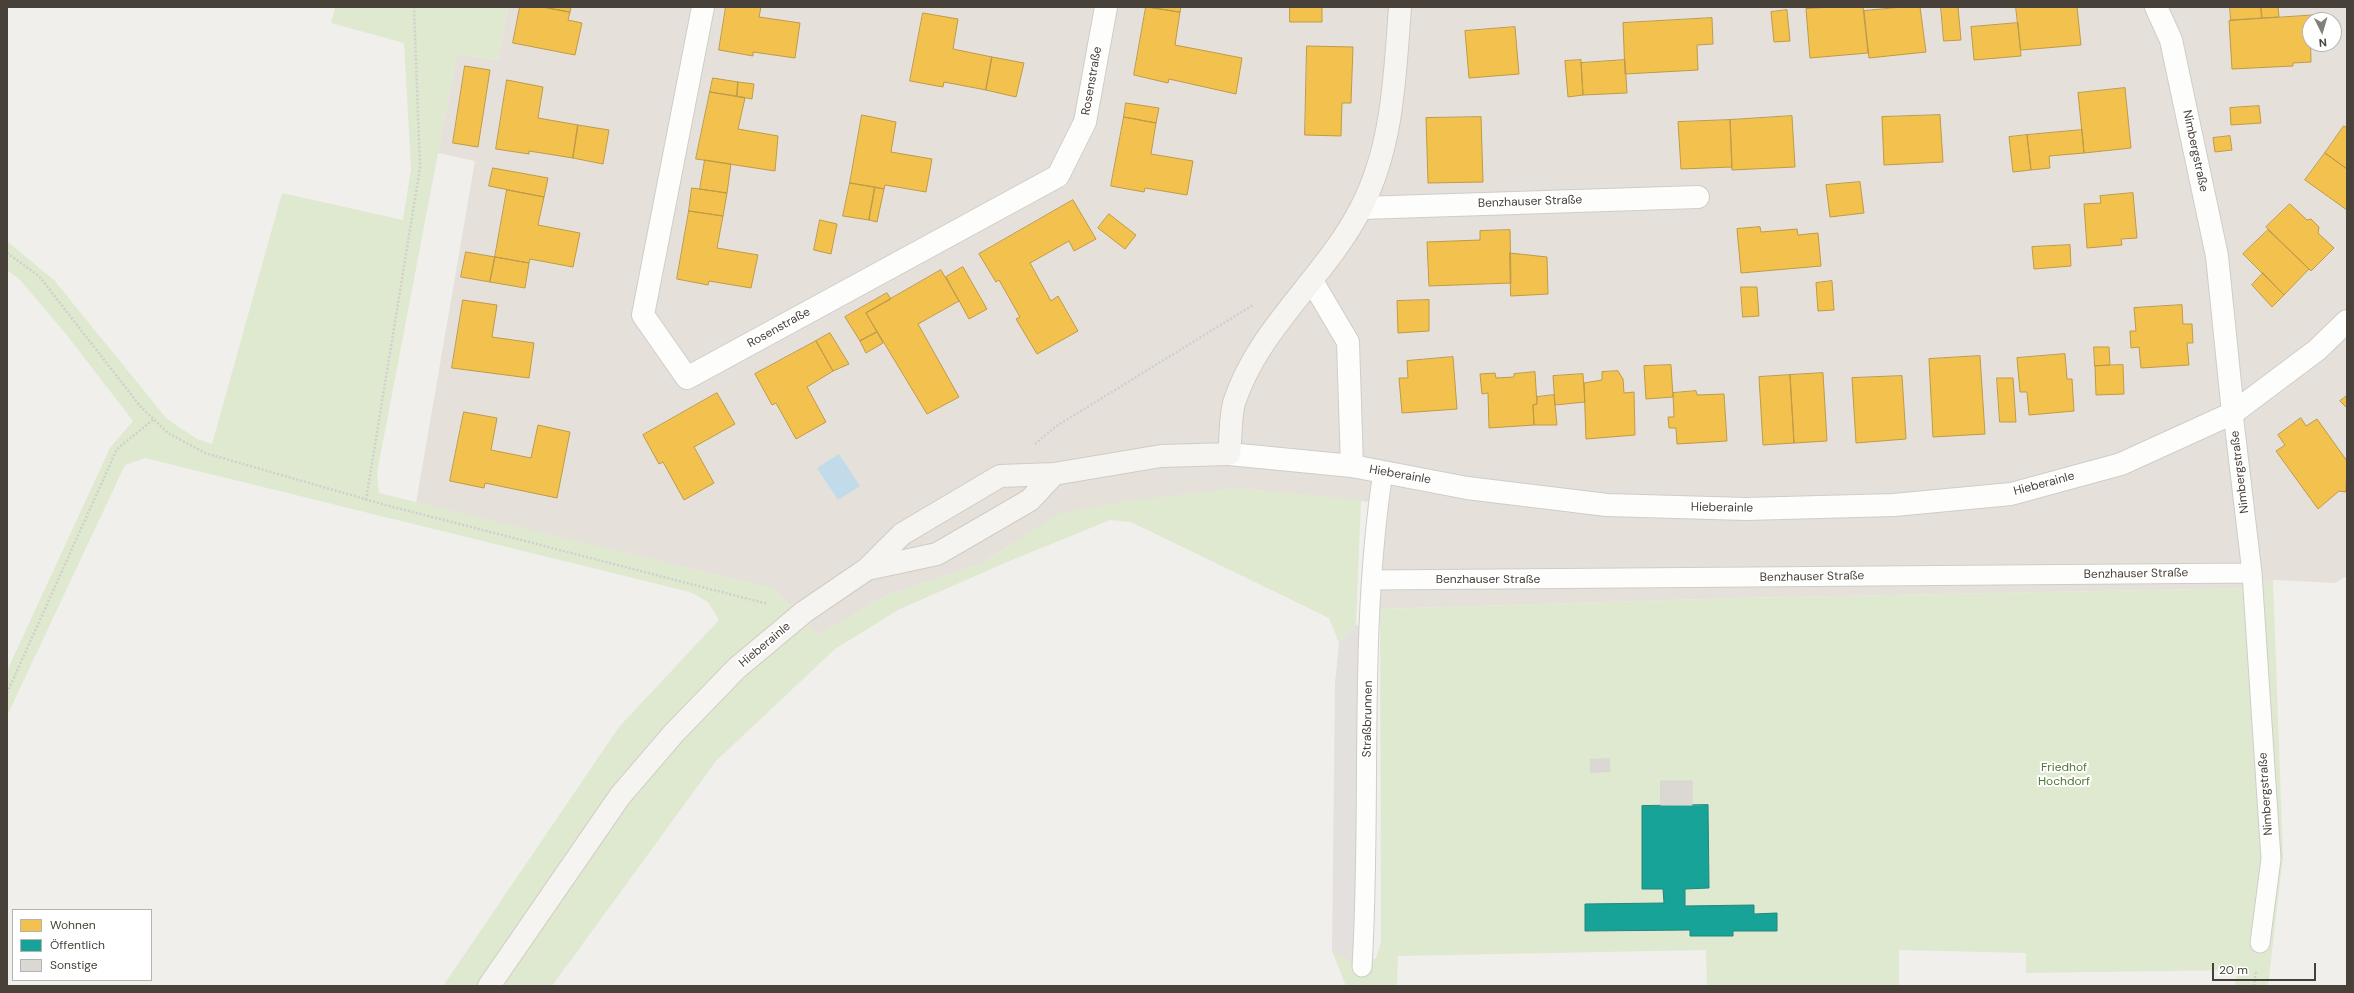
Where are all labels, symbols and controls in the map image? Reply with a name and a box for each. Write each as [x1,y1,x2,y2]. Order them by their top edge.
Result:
north arrow [2302,12,2342,52]
text: N [2318,36,2328,50]
street label: Rosenstraße [1079,45,1105,117]
street label: Nimbergstraße [2179,109,2211,193]
street label: Benzhauser Straße [1478,193,1582,211]
street label: Rosenstraße [745,305,813,351]
street label: Nimbergstraße [2228,430,2252,514]
street label: Hieberainle [1368,462,1432,488]
street label: Hieberainle [2012,469,2076,499]
street label: Hieberainle [1691,500,1753,516]
street label: Benzhauser Straße [2084,566,2188,582]
street label: Benzhauser Straße [1760,569,1864,585]
street label: Benzhauser Straße [1436,573,1540,587]
street label: Hieberainle [736,619,794,671]
street label: Straßbrunnen [1360,680,1376,758]
street label: Nimbergstraße [2256,752,2276,836]
park label: Friedhof Hochdorf [2038,761,2090,789]
legend [12,909,152,981]
text: Wohnen [50,917,96,933]
text: Öffentlich [50,937,105,953]
scale bar [2214,955,2318,981]
text: Sonstige [50,957,98,973]
text: 20 m [2219,962,2248,978]

